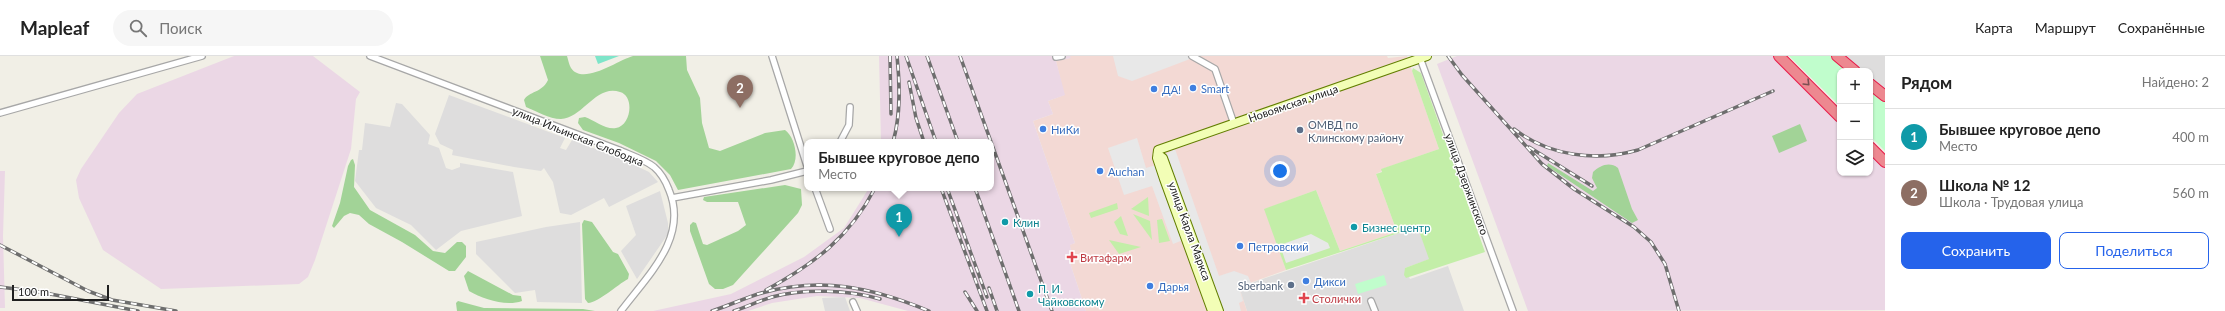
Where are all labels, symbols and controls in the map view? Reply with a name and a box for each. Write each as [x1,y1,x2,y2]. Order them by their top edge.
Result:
search box [113,10,393,46]
text: Mapleaf [20,16,89,39]
icon: search [127,17,149,39]
text: Поиск [159,19,202,37]
text: Карта [1975,19,2013,36]
text: Маршрут [2035,19,2096,36]
text: Сохранённые [2118,19,2205,36]
map controls [1837,68,1873,176]
button: + [1837,68,1873,104]
text: Рядом [1901,72,1952,93]
text: Найдено: 2 [2142,74,2209,90]
pin: 2 [727,75,753,108]
one-way arrow [1802,79,1810,86]
place label: Smart [1201,82,1229,95]
street label: Новоямская улица [1246,82,1340,124]
place label: ДА! [1162,83,1181,96]
marker: Smart [1188,83,1198,93]
marker: ДА! [1149,84,1159,94]
street label: улица Ильинская Слободка [510,104,646,168]
button: − [1837,104,1873,140]
place label: ОМВД по Клинскому району [1308,118,1404,144]
text: Бывшее круговое депо [1939,120,2101,138]
place label: НиКи [1051,123,1079,136]
marker: НиКи [1038,124,1048,134]
marker: ОМВД по Клинскому району [1295,125,1305,135]
text: 1 [1910,129,1918,145]
text: 400 m [2172,129,2209,145]
street label: улица Дзержинского [1443,132,1491,236]
text: Место [1939,138,1978,154]
popup [804,139,994,191]
button: layers [1837,140,1873,176]
text: Бывшее круговое депо [818,148,980,166]
your location [1270,161,1290,181]
place label: Auchan [1108,165,1144,178]
text: Место [818,166,857,182]
marker: Auchan [1095,166,1105,176]
text: Школа № 12 [1939,176,2030,194]
street label: улица Карла Маркса [1166,180,1214,282]
text: 2 [1910,185,1918,201]
text: 560 m [2172,185,2209,201]
text: Школа · Трудовая улица [1939,194,2084,210]
pin: 1 [886,204,912,237]
place label: Клин [1013,216,1039,229]
marker: Клин [1000,217,1010,227]
place label: Бизнес центр [1362,221,1430,234]
marker: Бизнес центр [1349,222,1359,232]
button: Сохранить [1901,232,2051,269]
button: Поделиться [2059,232,2209,269]
place label: Петровский [1248,240,1309,253]
marker: Петровский [1235,241,1245,251]
place label: Витафарм [1080,251,1131,264]
marker: Витафарм [1067,252,1077,262]
place label: Дикси [1314,275,1346,288]
marker: Дикси [1301,276,1311,286]
place label: Sberbank [1238,279,1283,292]
place label: Дарья [1158,280,1189,293]
marker: Sberbank [1286,280,1296,290]
marker: Дарья [1145,281,1155,291]
place label: П. И. Чайковскому [1038,282,1105,308]
scale bar [12,283,109,302]
text: 100 m [18,285,49,298]
marker: П. И. Чайковскому [1025,289,1035,299]
place label: Столички [1312,292,1361,305]
marker: Столички [1299,293,1309,303]

